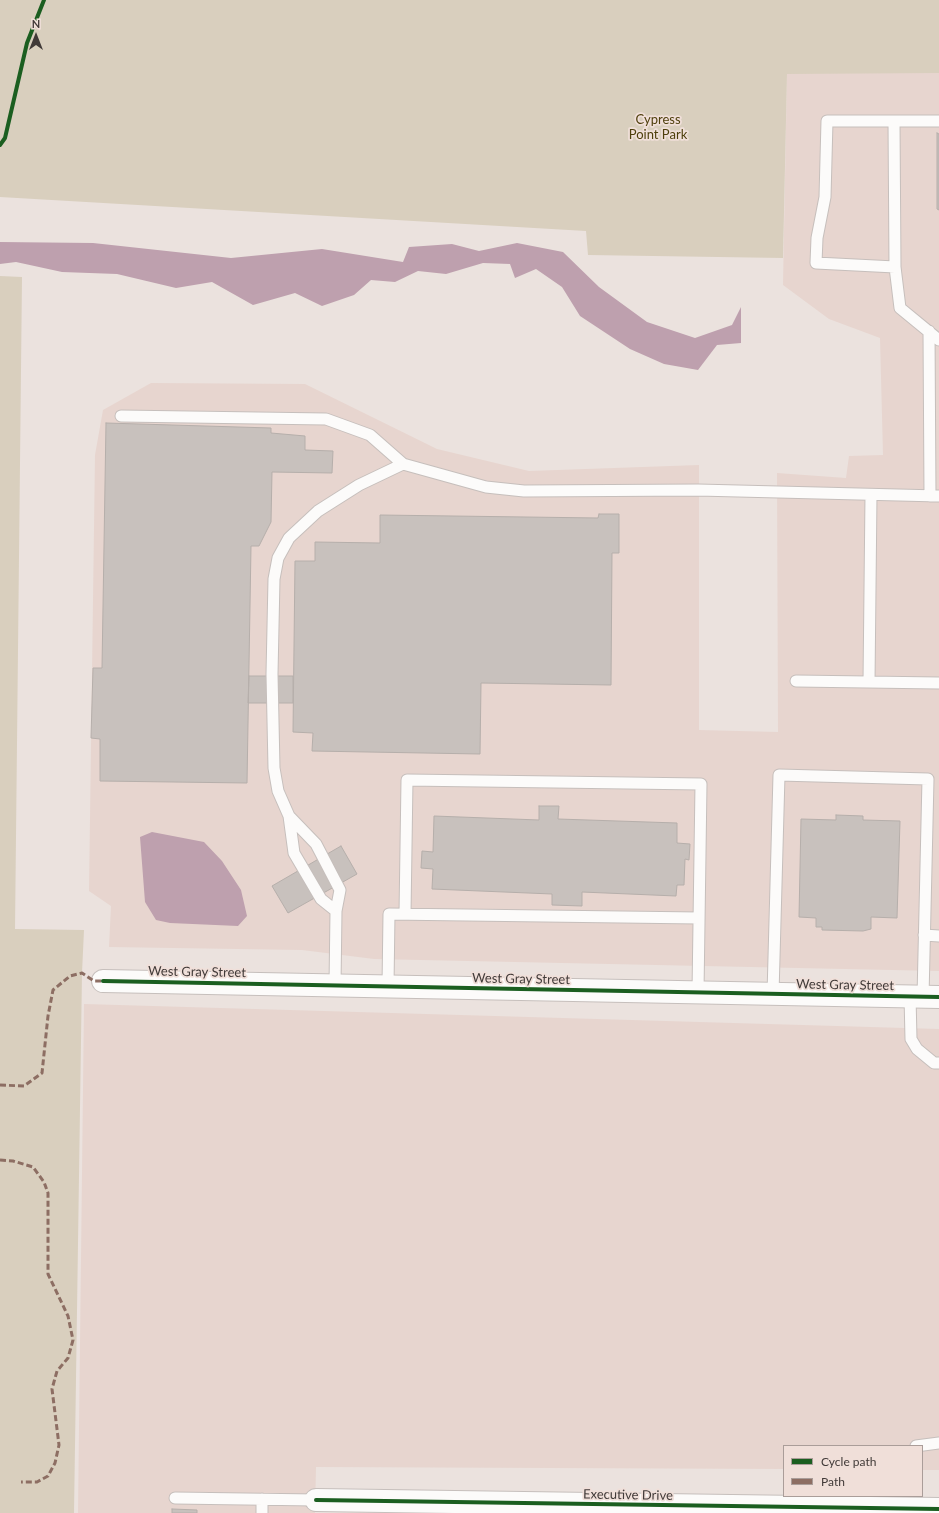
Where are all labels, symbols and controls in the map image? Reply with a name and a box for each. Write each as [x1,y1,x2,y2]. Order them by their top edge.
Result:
north arrow [16,16,56,56]
text: N [32,17,40,30]
park label: Cypress Point Park [629,112,687,143]
street label: West Gray Street [148,963,246,981]
street label: West Gray Street [472,970,570,988]
street label: West Gray Street [796,976,894,994]
legend [783,1445,923,1497]
text: Cycle path [821,1454,876,1469]
text: Path [821,1474,845,1489]
street label: Executive Drive [583,1486,673,1504]

